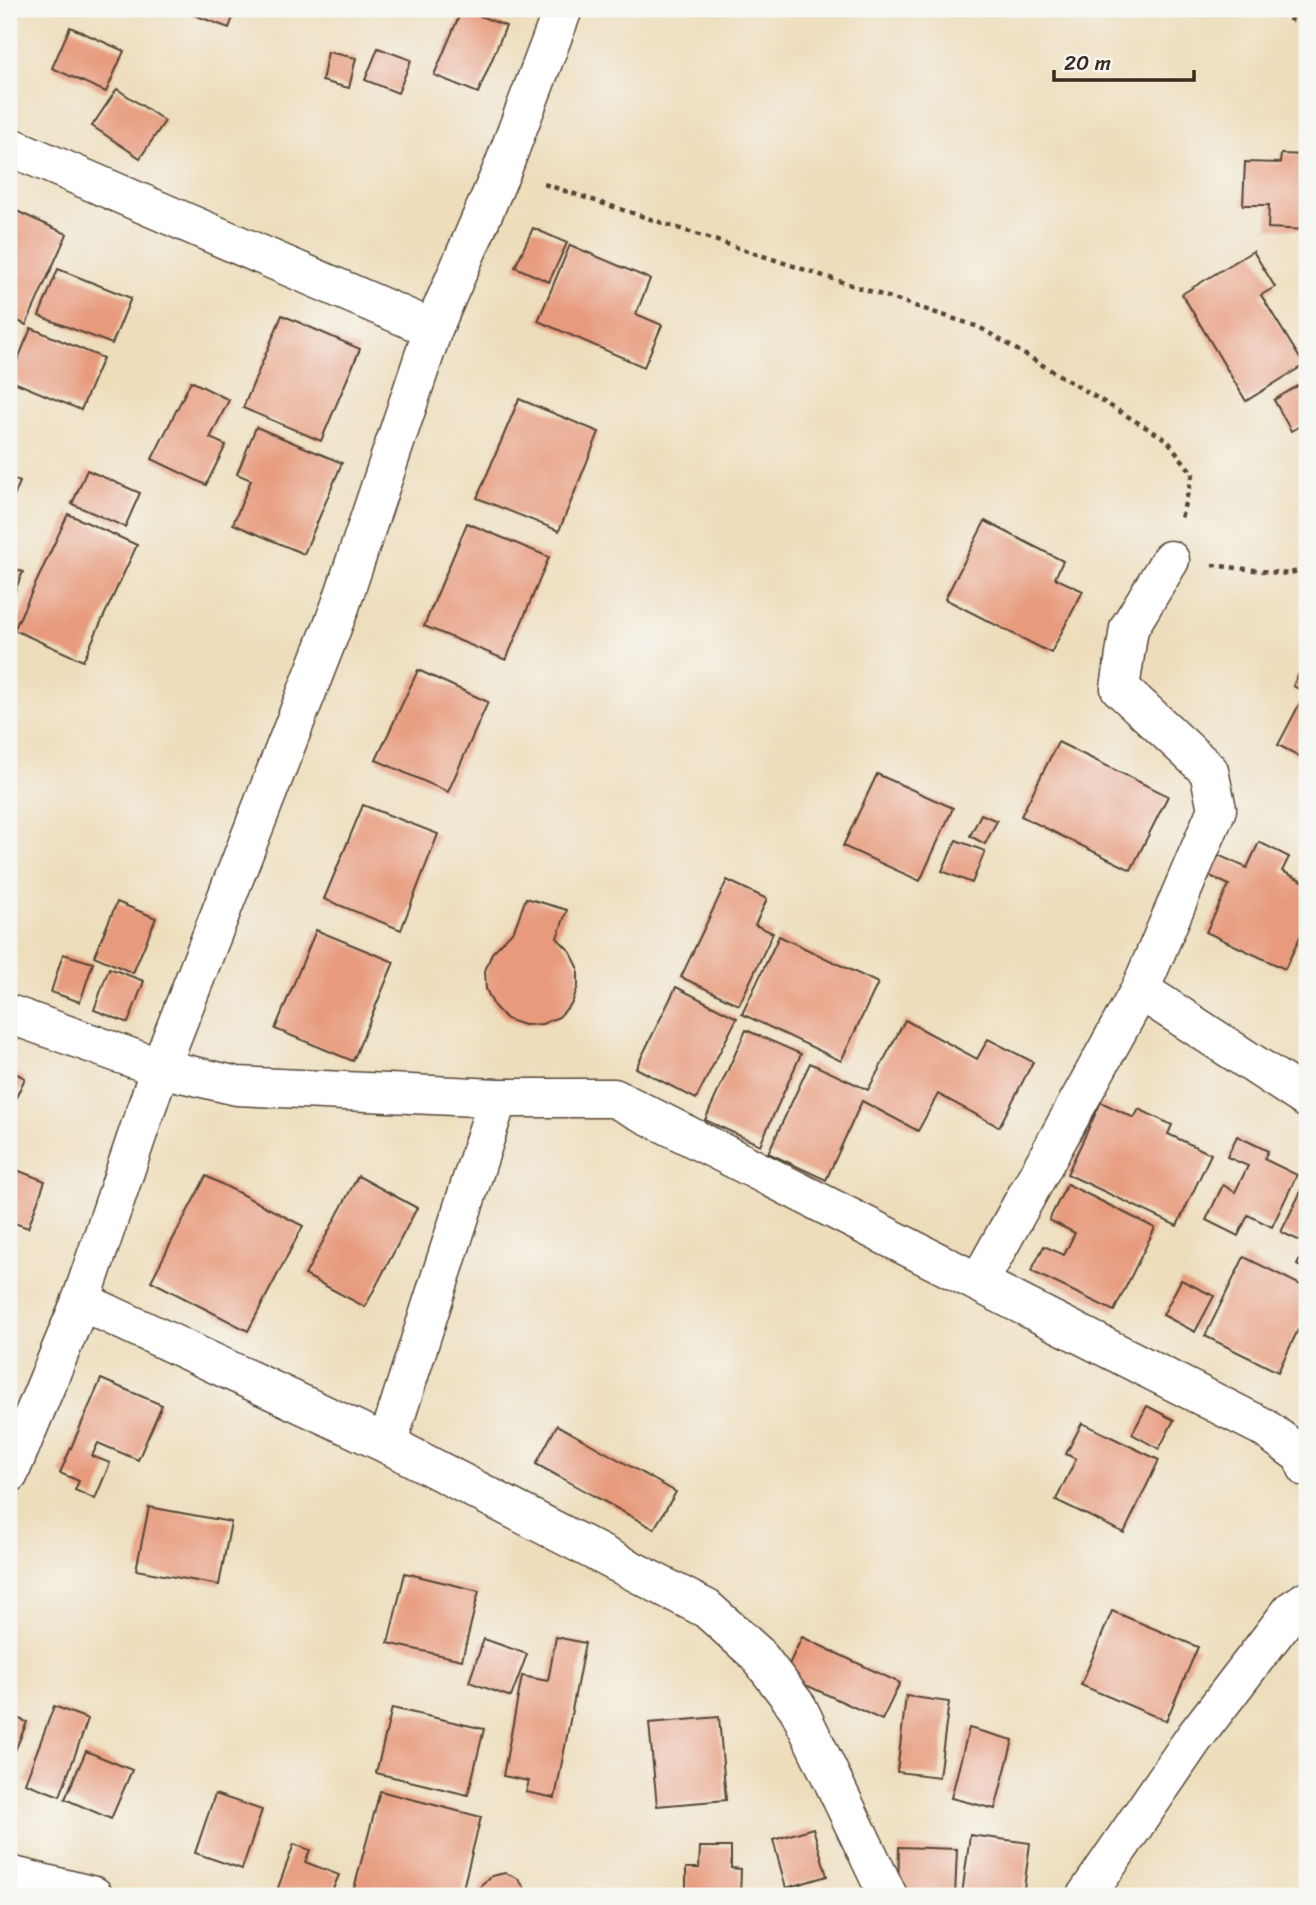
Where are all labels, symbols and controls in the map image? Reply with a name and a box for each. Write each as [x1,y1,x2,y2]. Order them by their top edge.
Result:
scale bar [1054,38,1194,82]
text: 20 m [1064,44,1111,82]

